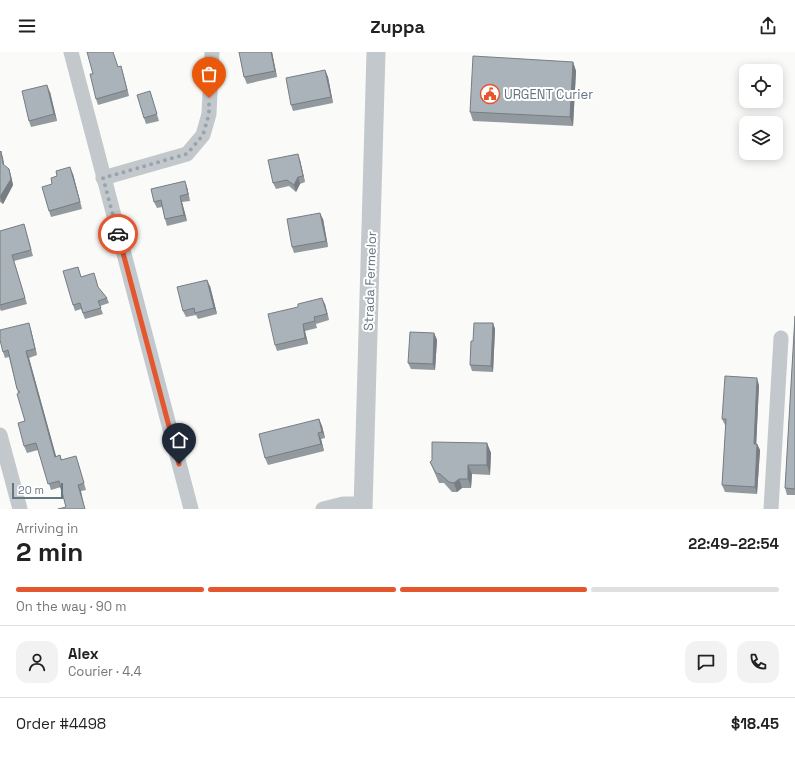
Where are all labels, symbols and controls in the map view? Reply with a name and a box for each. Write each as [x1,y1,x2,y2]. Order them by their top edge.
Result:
icon: menu [16,15,38,37]
text: Zuppa [370,15,425,38]
icon: share [757,15,779,37]
pin [192,57,226,98]
icon: bag [198,63,220,85]
map controls [739,64,783,160]
button: locate [739,64,783,108]
public building icon: URGENT Curier [479,83,501,105]
place label: URGENT Curier [504,86,593,103]
button: layers [739,116,783,160]
courier [98,214,138,254]
icon: car [107,223,129,245]
street label: Strada Fermelor [360,231,380,331]
pin [162,423,196,464]
icon: home [168,429,190,451]
scale bar [12,481,63,500]
text: 20 m [18,483,44,497]
text: Arriving in [16,520,78,537]
text: 22:49–22:54 [688,534,779,553]
text: 2 min [16,535,83,569]
text: On the way · 90 m [16,598,127,615]
button: person [16,641,58,683]
button: chat [685,641,727,683]
button: phone [737,641,779,683]
text: Alex [68,644,99,663]
text: Courier · 4.4 [68,663,142,680]
text: Order #4498 [16,714,106,733]
text: $18.45 [731,714,779,733]

